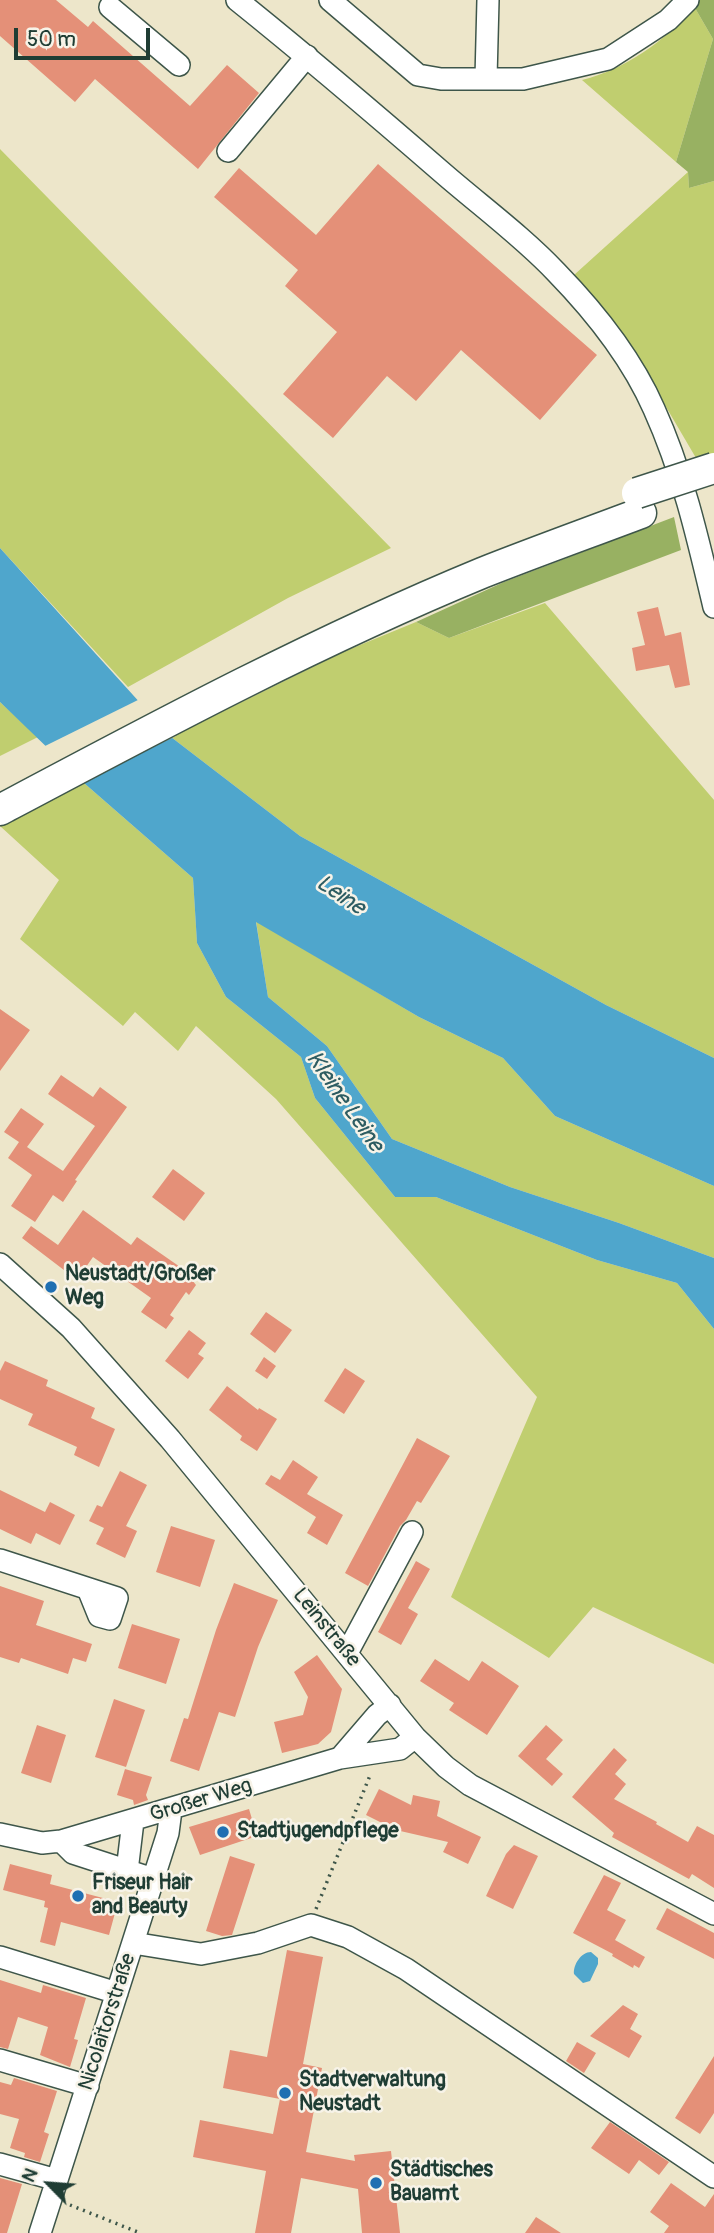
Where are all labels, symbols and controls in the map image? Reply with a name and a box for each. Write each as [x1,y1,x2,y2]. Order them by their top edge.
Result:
scale bar [18,14,154,58]
text: 50 m [27,26,76,53]
water label: Leine [311,870,369,922]
water label: Kleine Leine [299,1046,389,1158]
place label: Neustadt/Großer Weg [65,1262,216,1312]
marker: Neustadt/Großer Weg [43,1279,59,1295]
street label: Leinstraße [287,1584,365,1672]
street label: Großer Weg [147,1774,255,1828]
place label: Stadtjugendpflege [237,1819,399,1845]
marker: Stadtjugendpflege [215,1824,231,1840]
place label: Friseur Hair and Beauty [92,1871,193,1921]
marker: Friseur Hair and Beauty [70,1888,86,1904]
street label: Nicolaitorstraße [74,1950,142,2094]
place label: Stadtverwaltung Neustadt [299,2068,446,2118]
marker: Stadtverwaltung Neustadt [277,2085,293,2101]
north arrow [14,2149,84,2219]
place label: Städtisches Bauamt [390,2158,493,2208]
text: N [16,2164,44,2186]
marker: Städtisches Bauamt [368,2175,384,2191]

